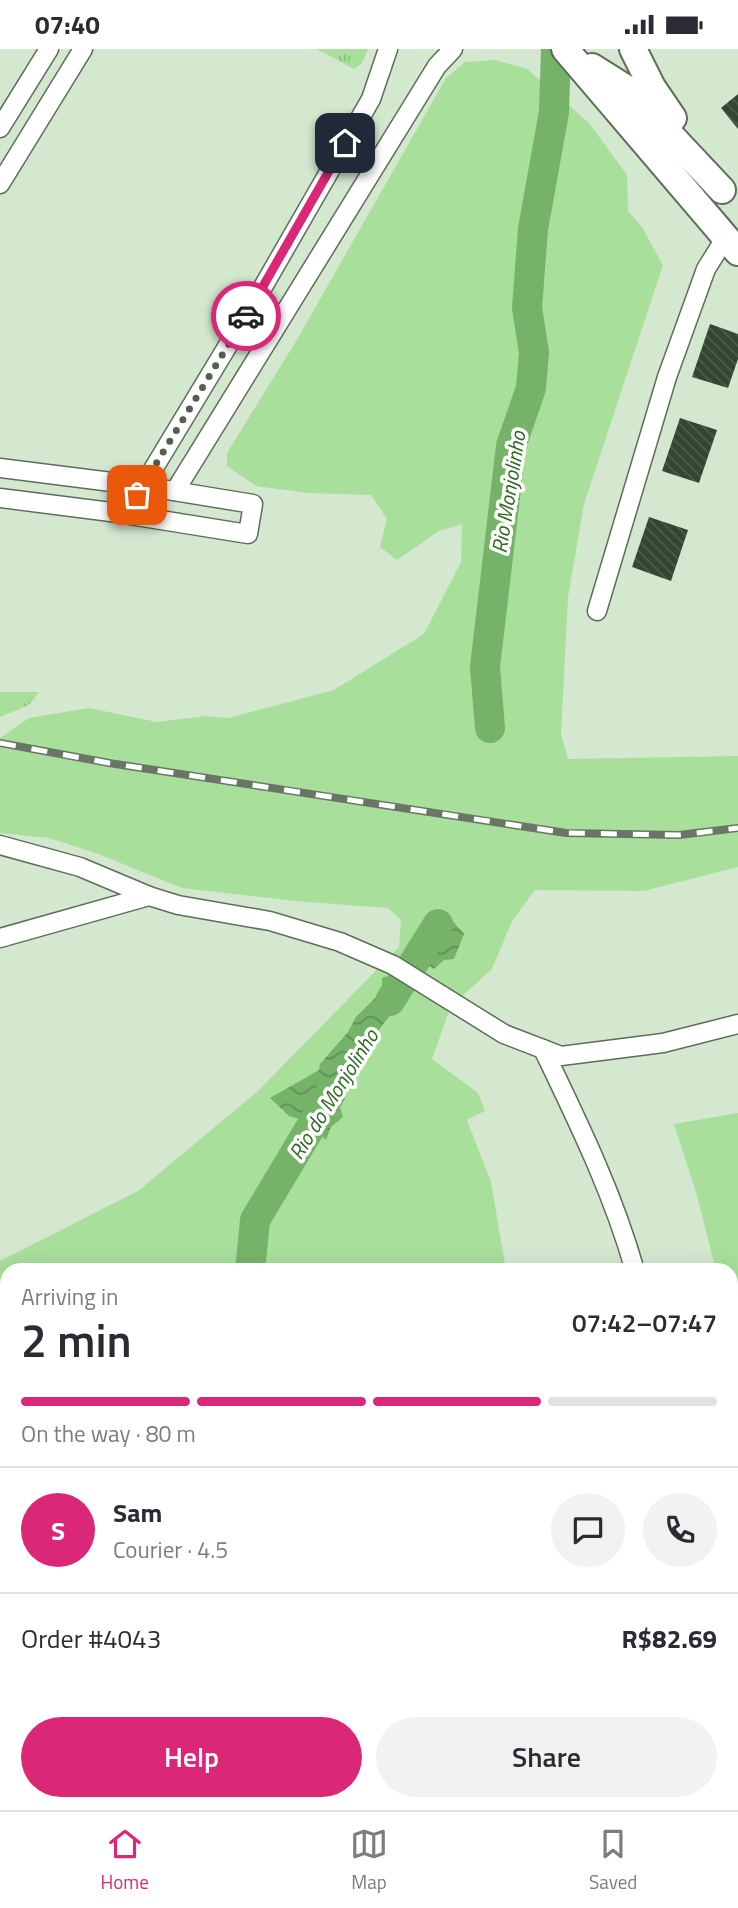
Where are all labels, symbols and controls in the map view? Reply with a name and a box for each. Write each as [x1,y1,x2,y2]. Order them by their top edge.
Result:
text: 07:40 [35,5,100,44]
pin [315,113,375,173]
icon: home [326,124,364,162]
courier [211,281,281,351]
icon: car [227,297,265,335]
water label: Rio Monjolinho [483,428,534,555]
pin [107,465,167,525]
icon: bag [118,476,156,514]
water label: Rio do Monjolinho [280,1022,386,1165]
text: Arriving in [21,1279,118,1314]
text: 07:42–07:47 [572,1303,717,1342]
text: 2 min [21,1305,132,1375]
text: On the way · 80 m [21,1416,196,1451]
text: Sam [113,1493,162,1532]
button: chat [551,1493,625,1567]
button: phone [643,1493,717,1567]
text: S [51,1511,65,1550]
text: Courier · 4.5 [113,1532,228,1567]
text: Order #4043 [21,1619,161,1658]
text: R$82.69 [621,1619,717,1658]
button: Help [21,1717,362,1797]
button: Share [376,1717,717,1797]
tab: Home [101,1825,149,1896]
tab: Map [350,1825,388,1896]
tab: Saved [589,1825,637,1896]

